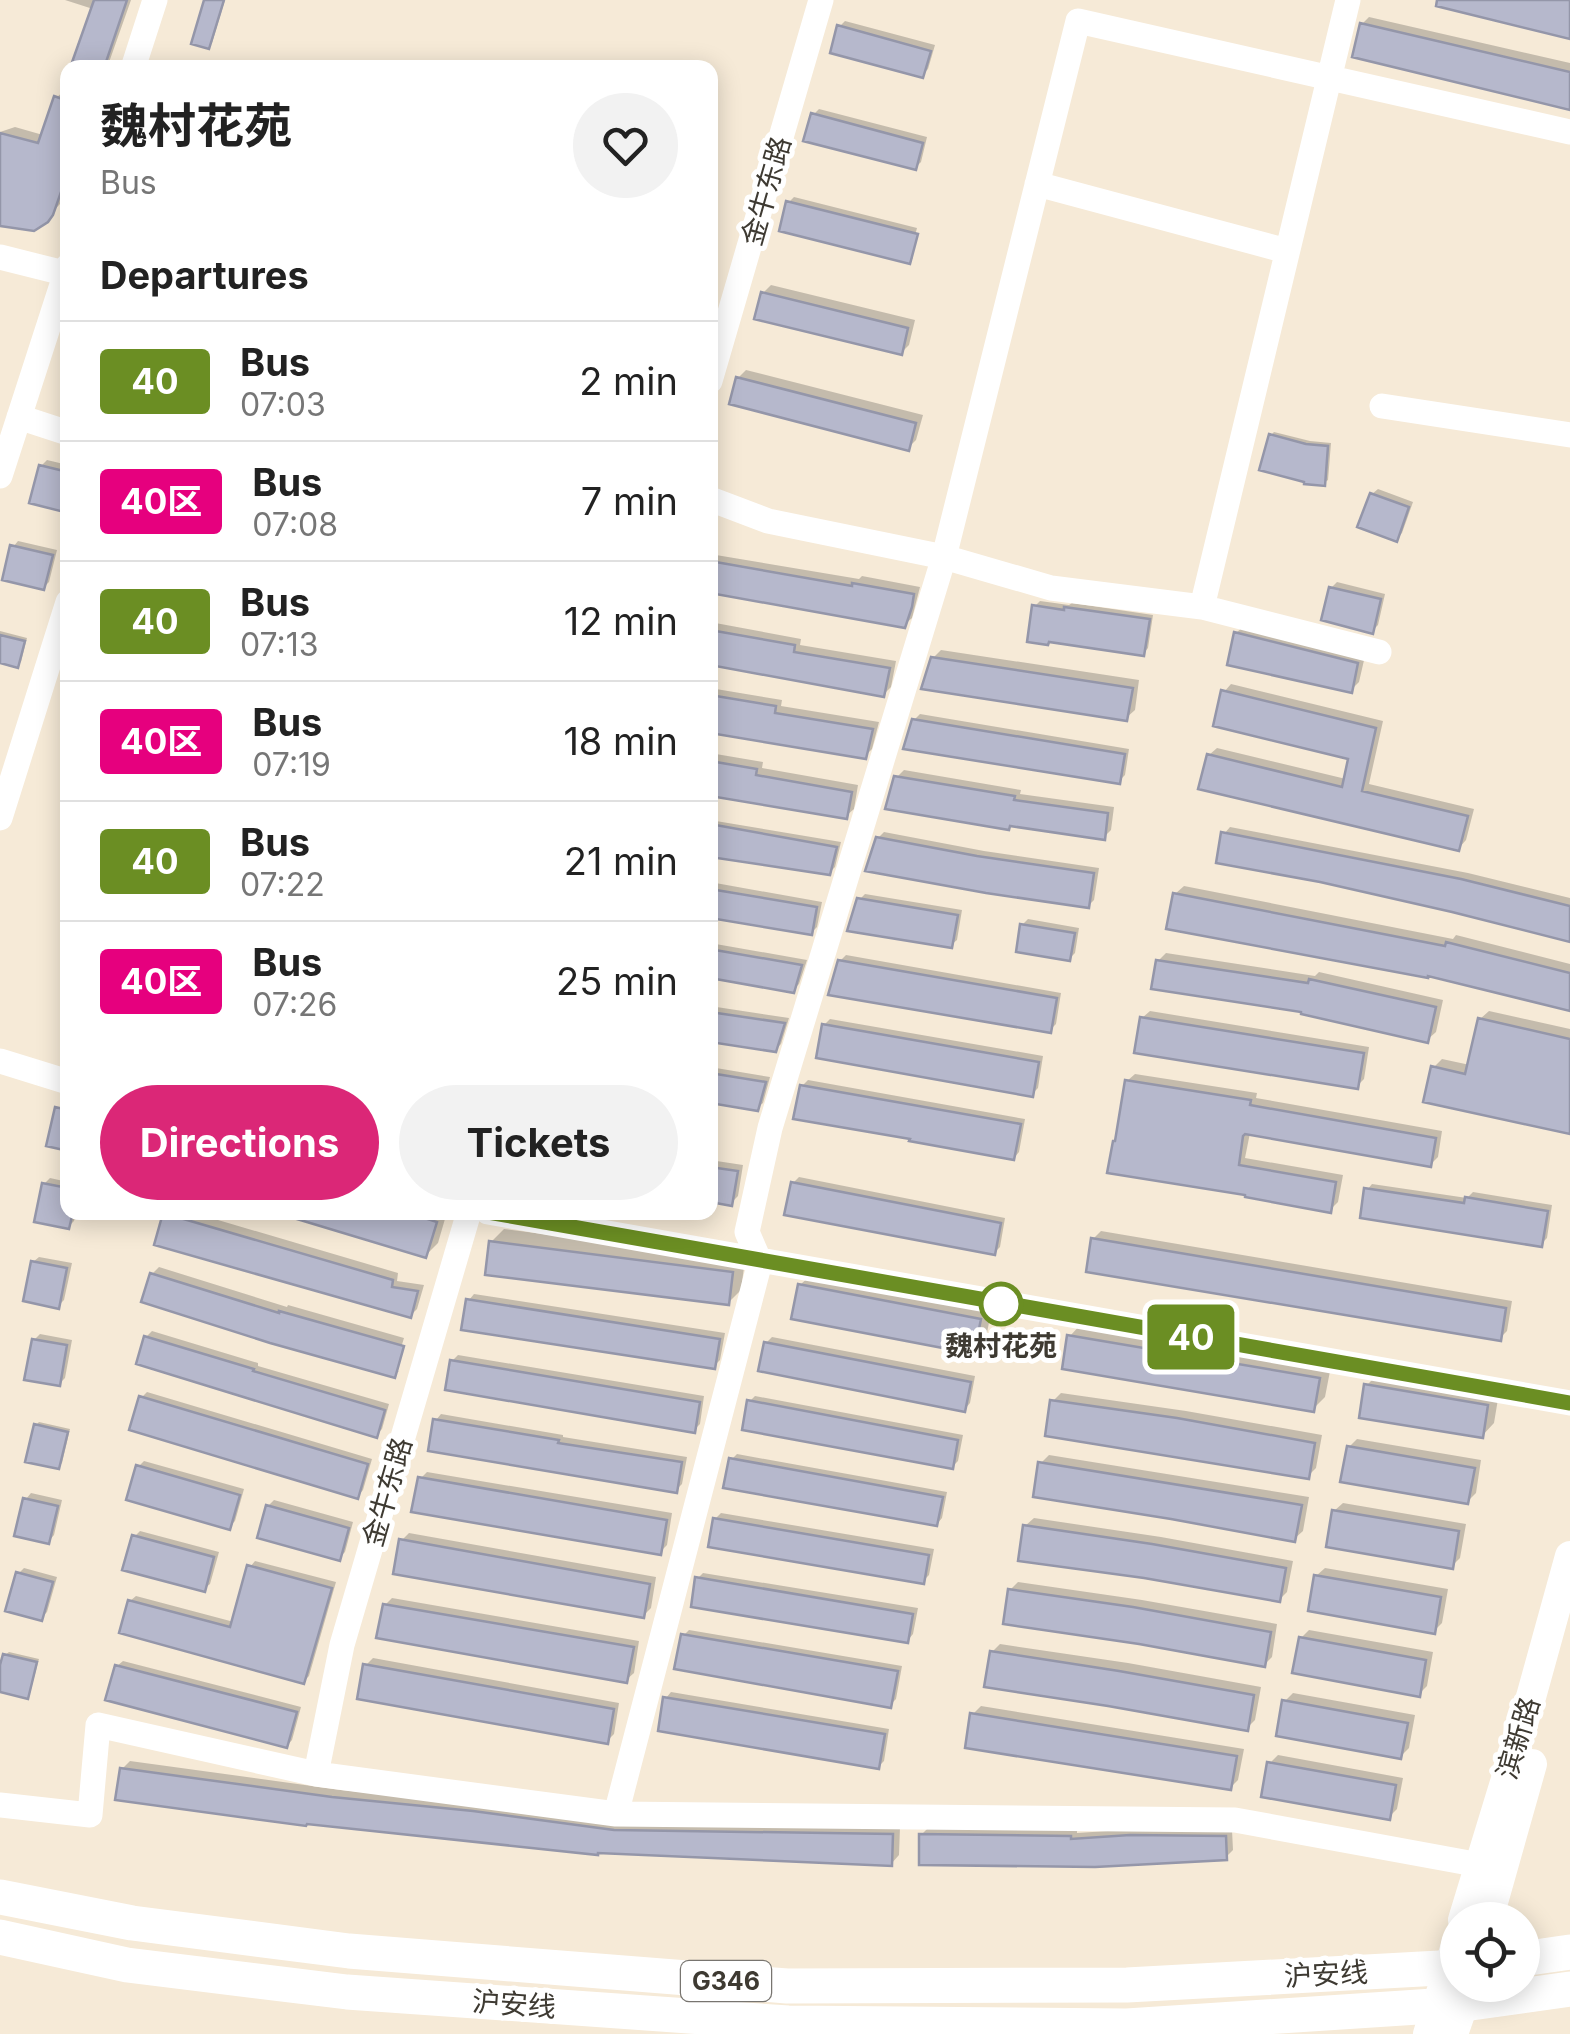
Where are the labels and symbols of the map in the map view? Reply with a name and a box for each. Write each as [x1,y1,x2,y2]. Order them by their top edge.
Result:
street label: 金牛东路 [734,132,798,250]
marker: 魏村花苑 [980,1283,1022,1325]
line badge: 40 [1146,1304,1236,1370]
place label: 魏村花苑 [945,1329,1057,1363]
street label: 金牛东路 [355,1433,419,1551]
street label: 滨新路 [1489,1693,1547,1783]
street label: 沪安线 [1283,1955,1369,1993]
road number: G346 [681,1961,771,2001]
street label: 沪安线 [471,1984,557,2024]

